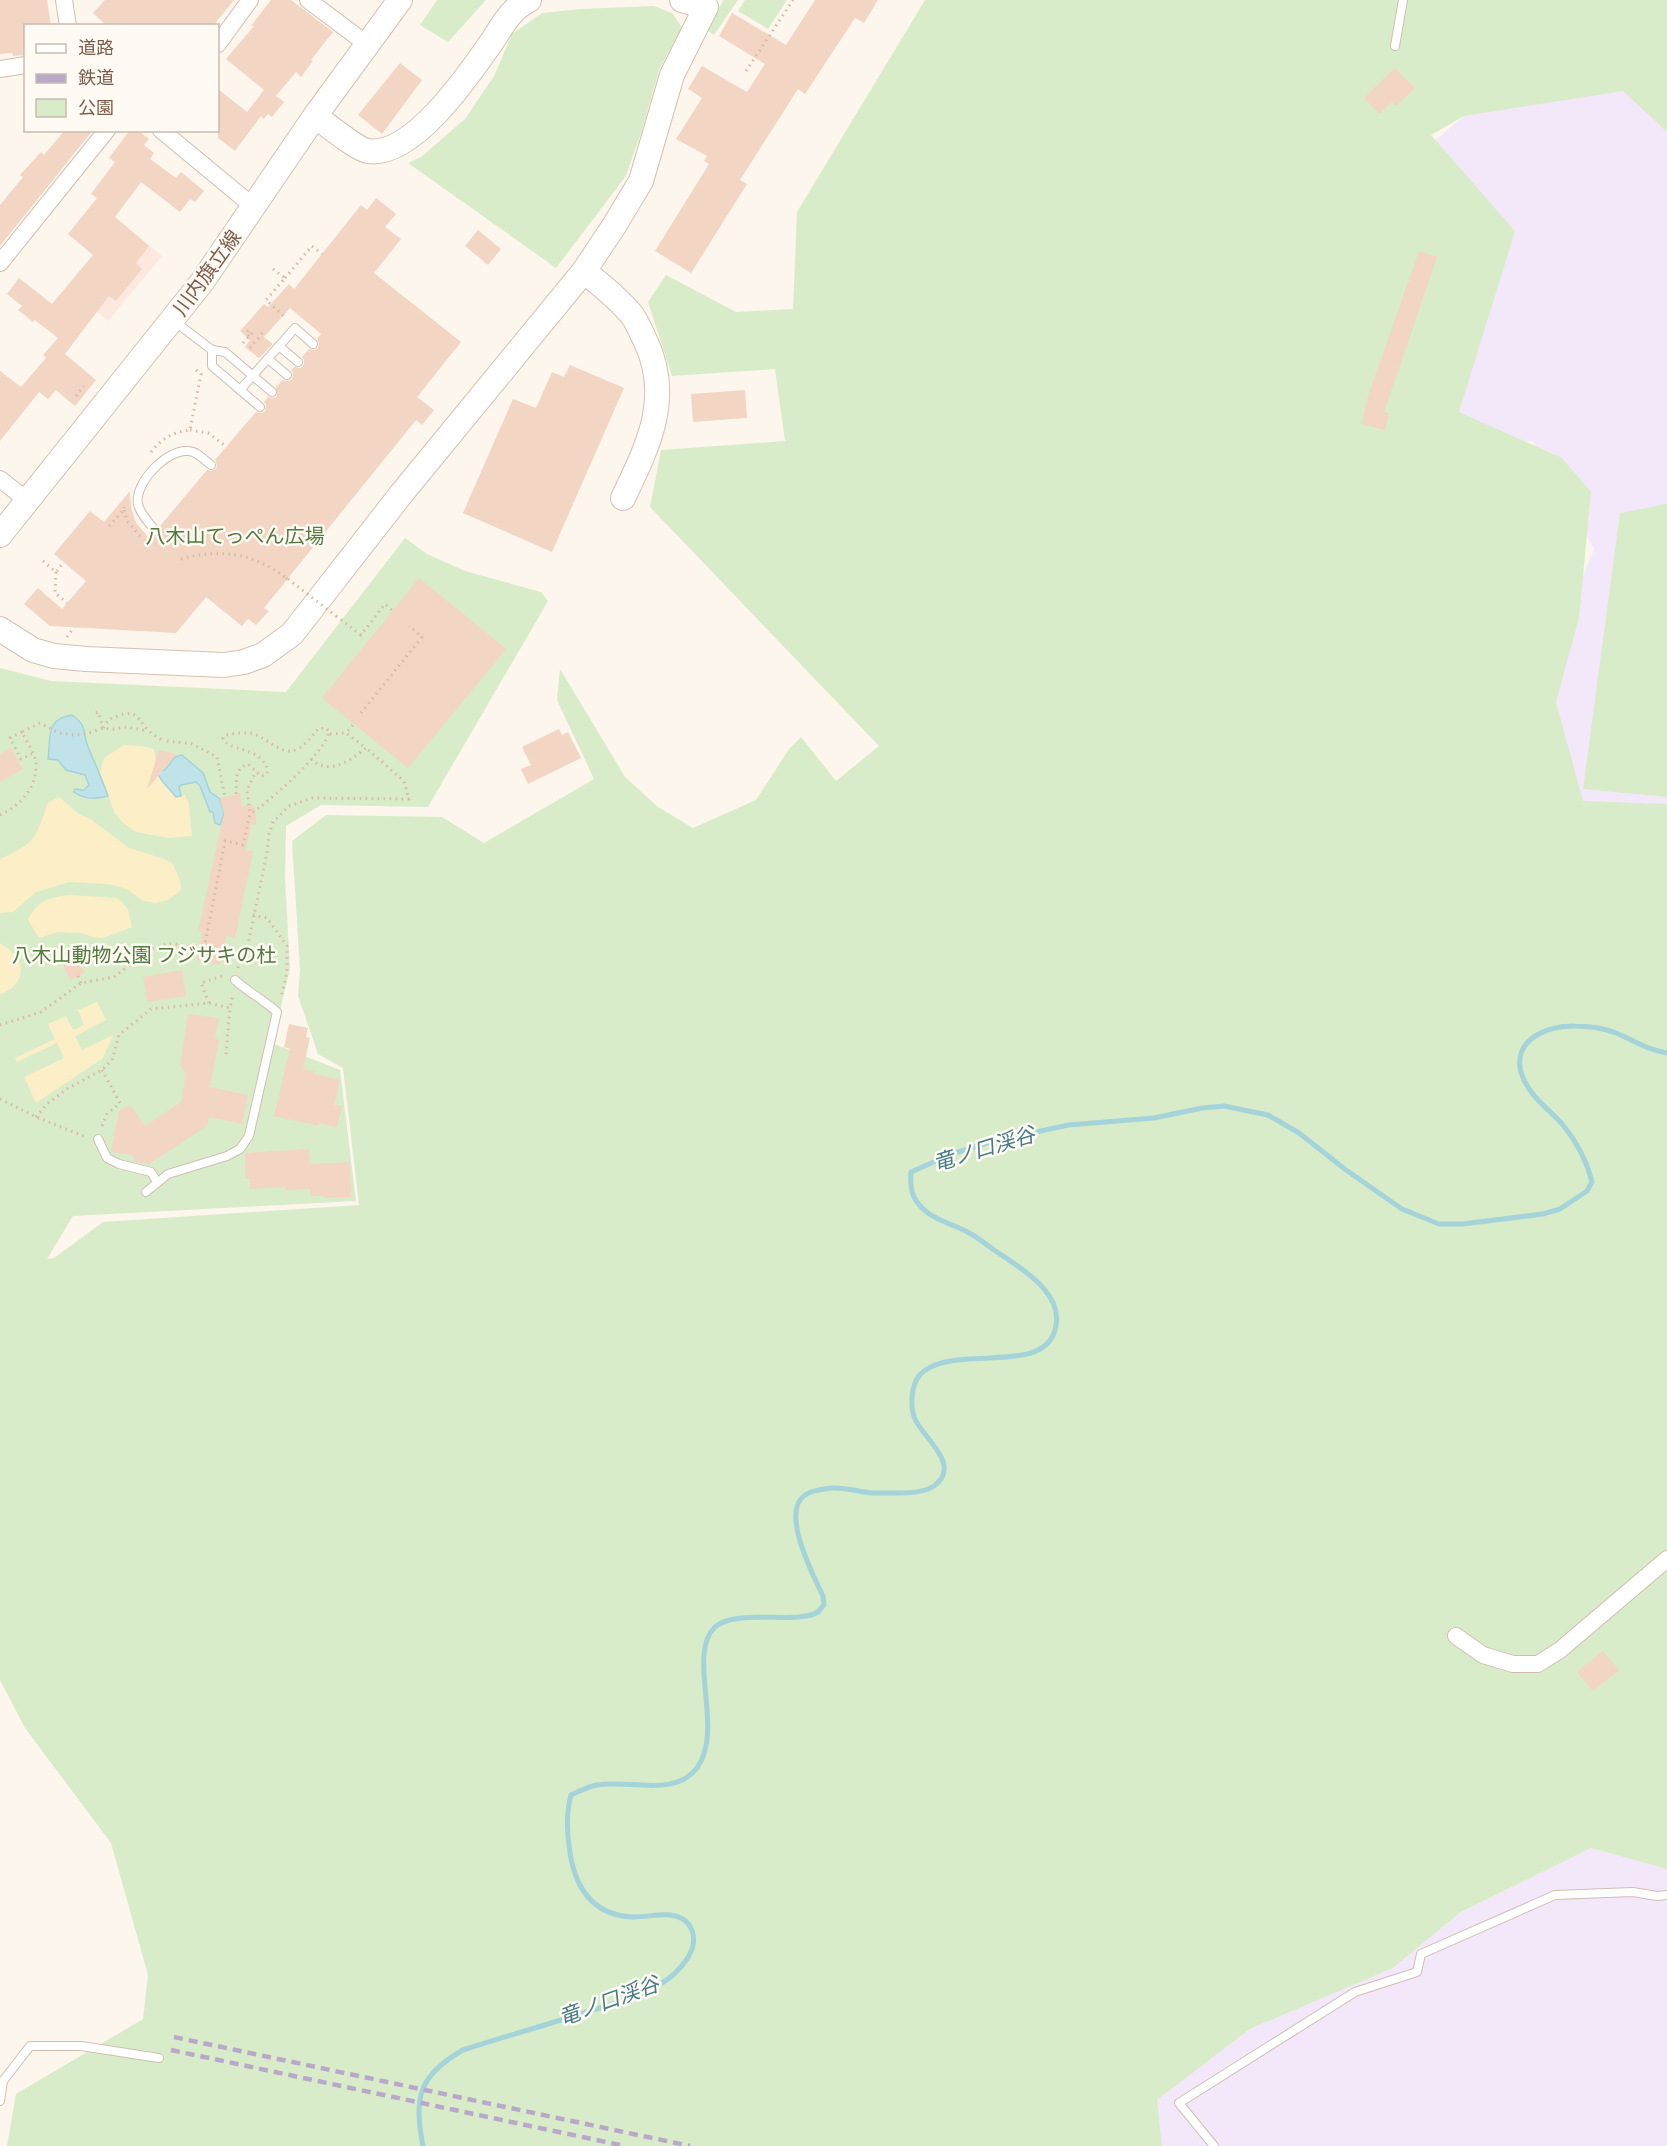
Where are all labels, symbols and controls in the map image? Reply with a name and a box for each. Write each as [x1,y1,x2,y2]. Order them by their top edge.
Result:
legend [24,24,219,132]
text: 道路 [78,37,114,59]
text: 鉄道 [78,67,114,89]
text: 公園 [78,97,114,119]
street label: 川内旗立線 [169,226,246,321]
park label: 八木山てっぺん広場 [146,525,324,548]
park label: 八木山動物公園 フジサキの杜 [12,944,276,967]
water label: 竜ノ口渓谷 [930,1122,1040,1176]
water label: 竜ノ口渓谷 [556,1971,664,2030]

